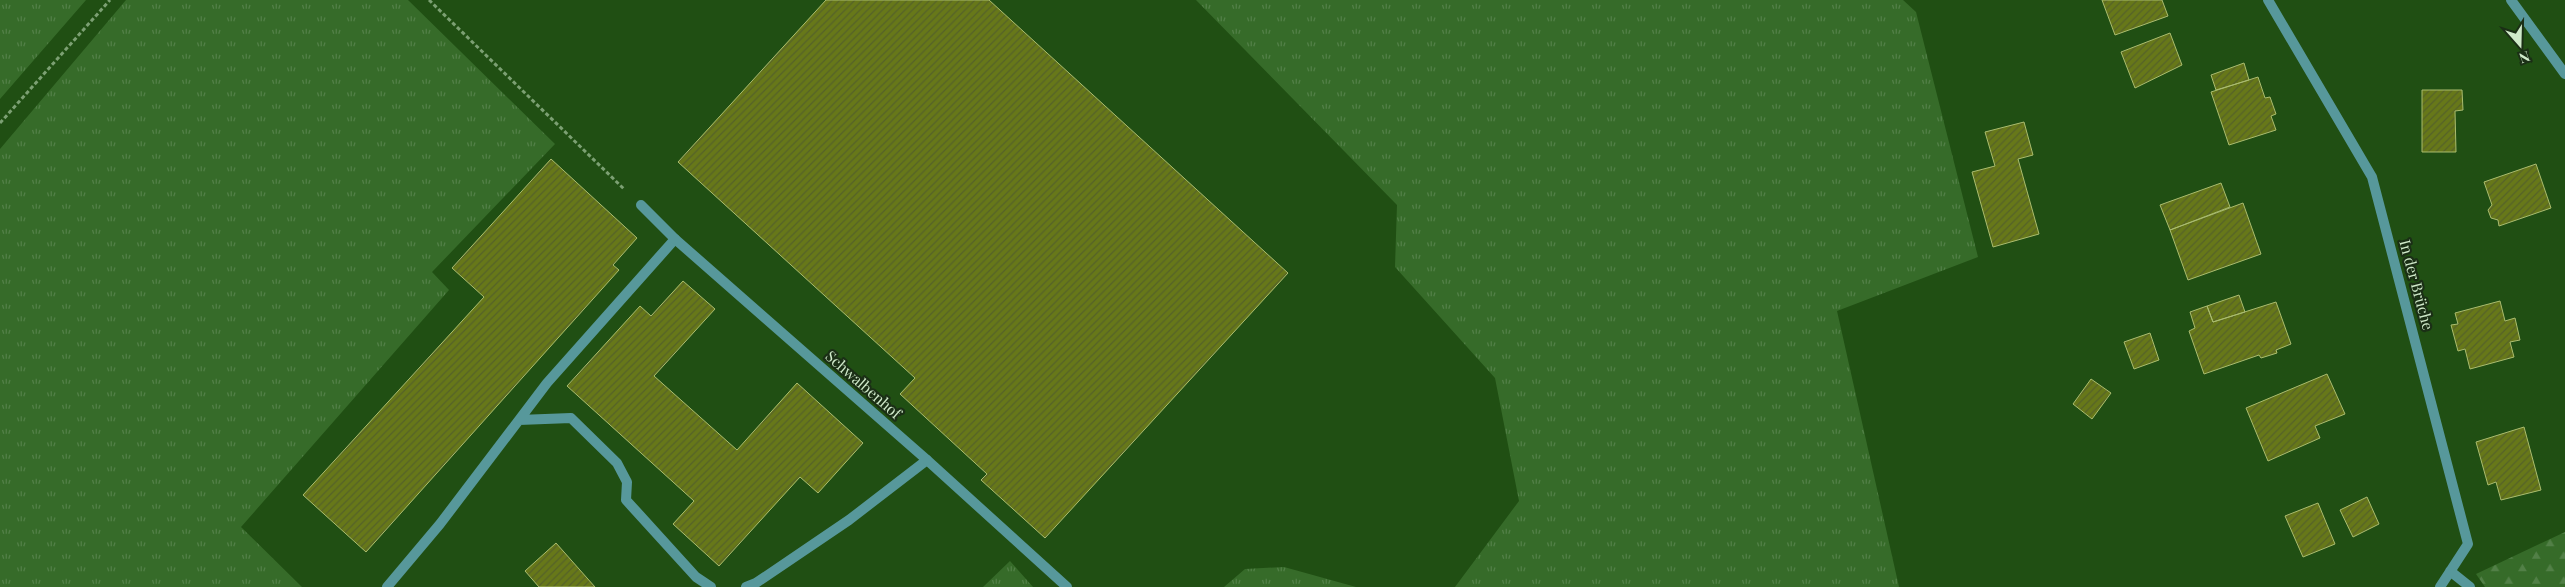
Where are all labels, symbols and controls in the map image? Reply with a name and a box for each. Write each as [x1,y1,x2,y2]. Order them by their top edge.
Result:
north arrow [2495,20,2545,70]
text: N [2517,47,2533,68]
street label: In der Brüche [2395,237,2439,332]
street label: Schwalbenhof [822,346,907,423]

